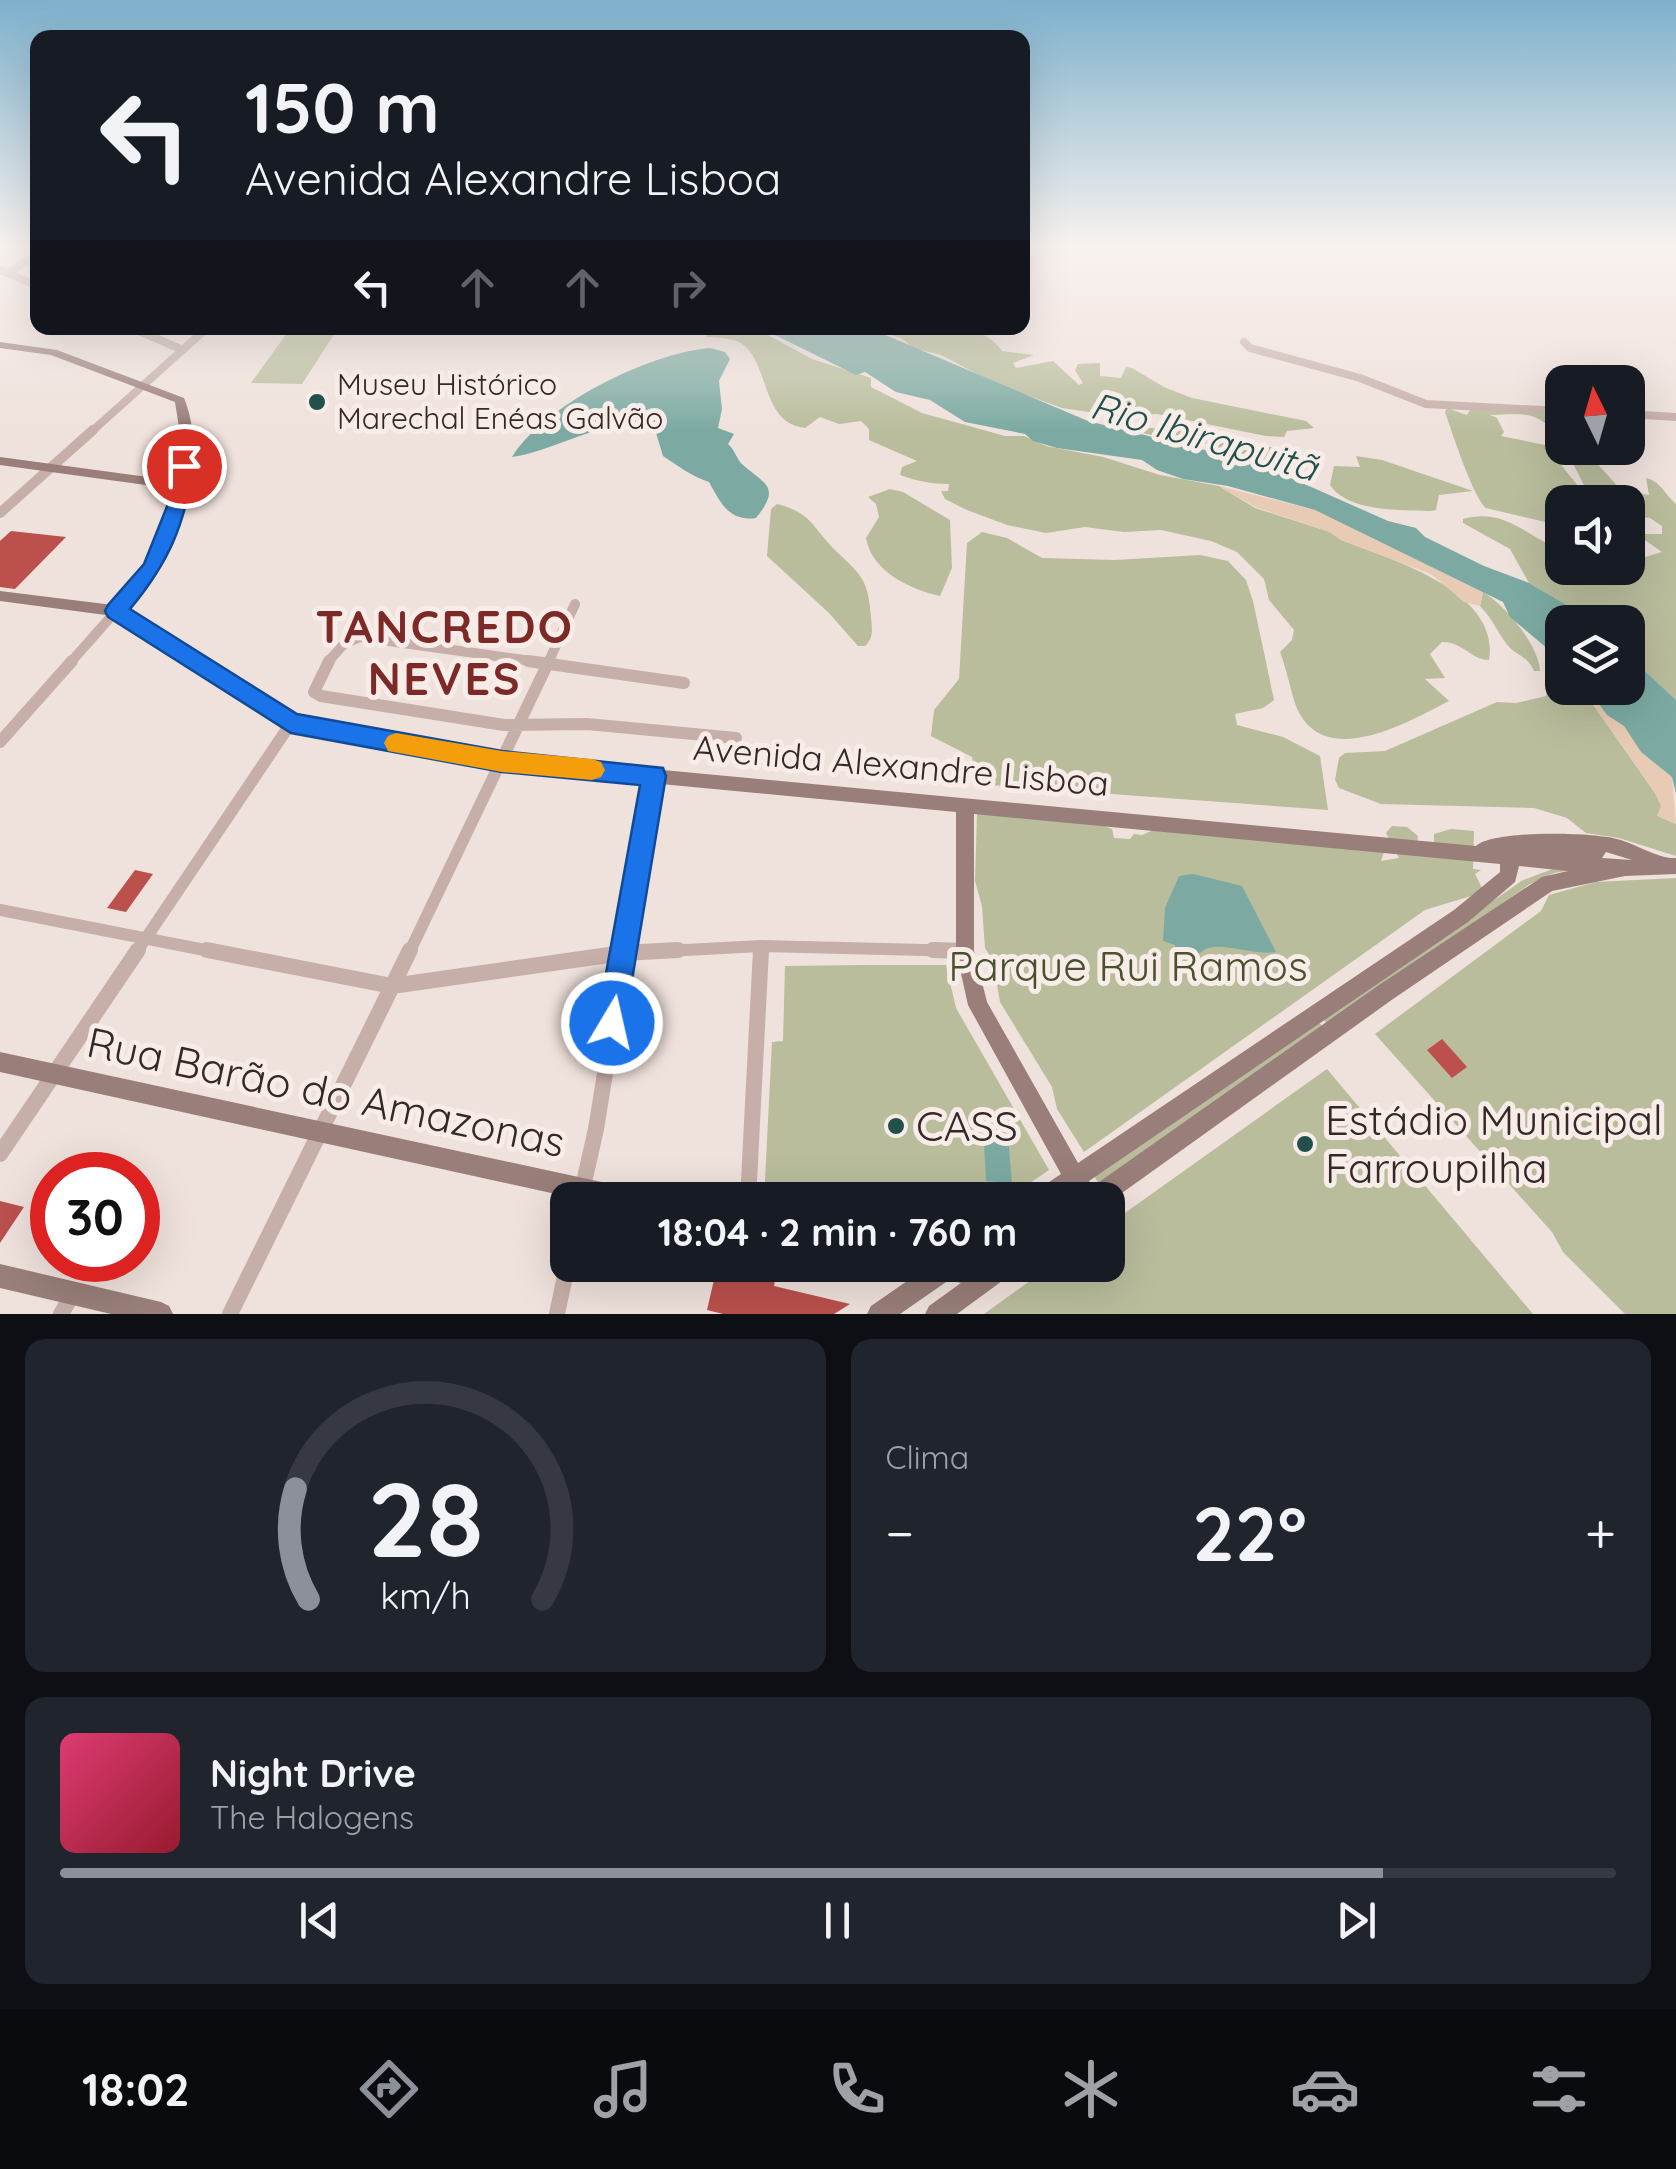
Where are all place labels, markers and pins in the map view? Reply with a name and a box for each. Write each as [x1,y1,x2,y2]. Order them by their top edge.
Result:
place label: Museu Histórico Marechal Enéas Galvão [337,365,663,437]
marker: Museu Histórico Marechal Enéas Galvão [306,391,328,413]
pin [142,424,227,509]
place label: Estádio Municipal Farroupilha [1325,1093,1663,1194]
place label: CASS [916,1099,1018,1152]
marker: CASS [885,1115,907,1137]
marker: Estádio Municipal Farroupilha [1294,1133,1316,1155]

